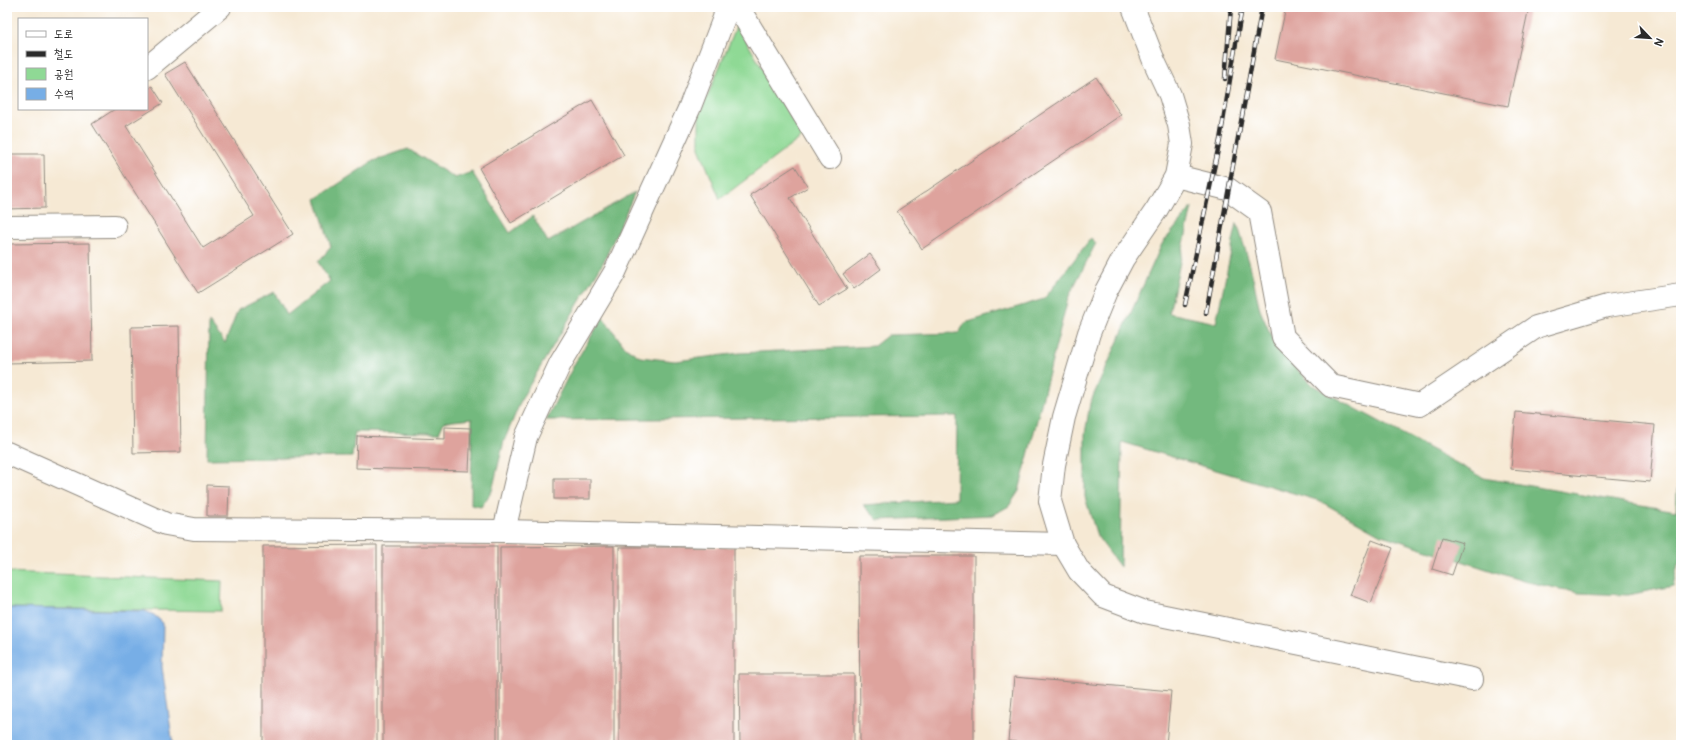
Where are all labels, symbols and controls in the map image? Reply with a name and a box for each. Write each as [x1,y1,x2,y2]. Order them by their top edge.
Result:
legend [18,18,148,110]
north arrow [1630,18,1670,58]
text: 도로 [54,27,73,42]
text: N [1651,36,1666,49]
text: 철도 [54,47,73,62]
text: 공원 [54,67,73,82]
text: 수역 [54,87,74,102]

